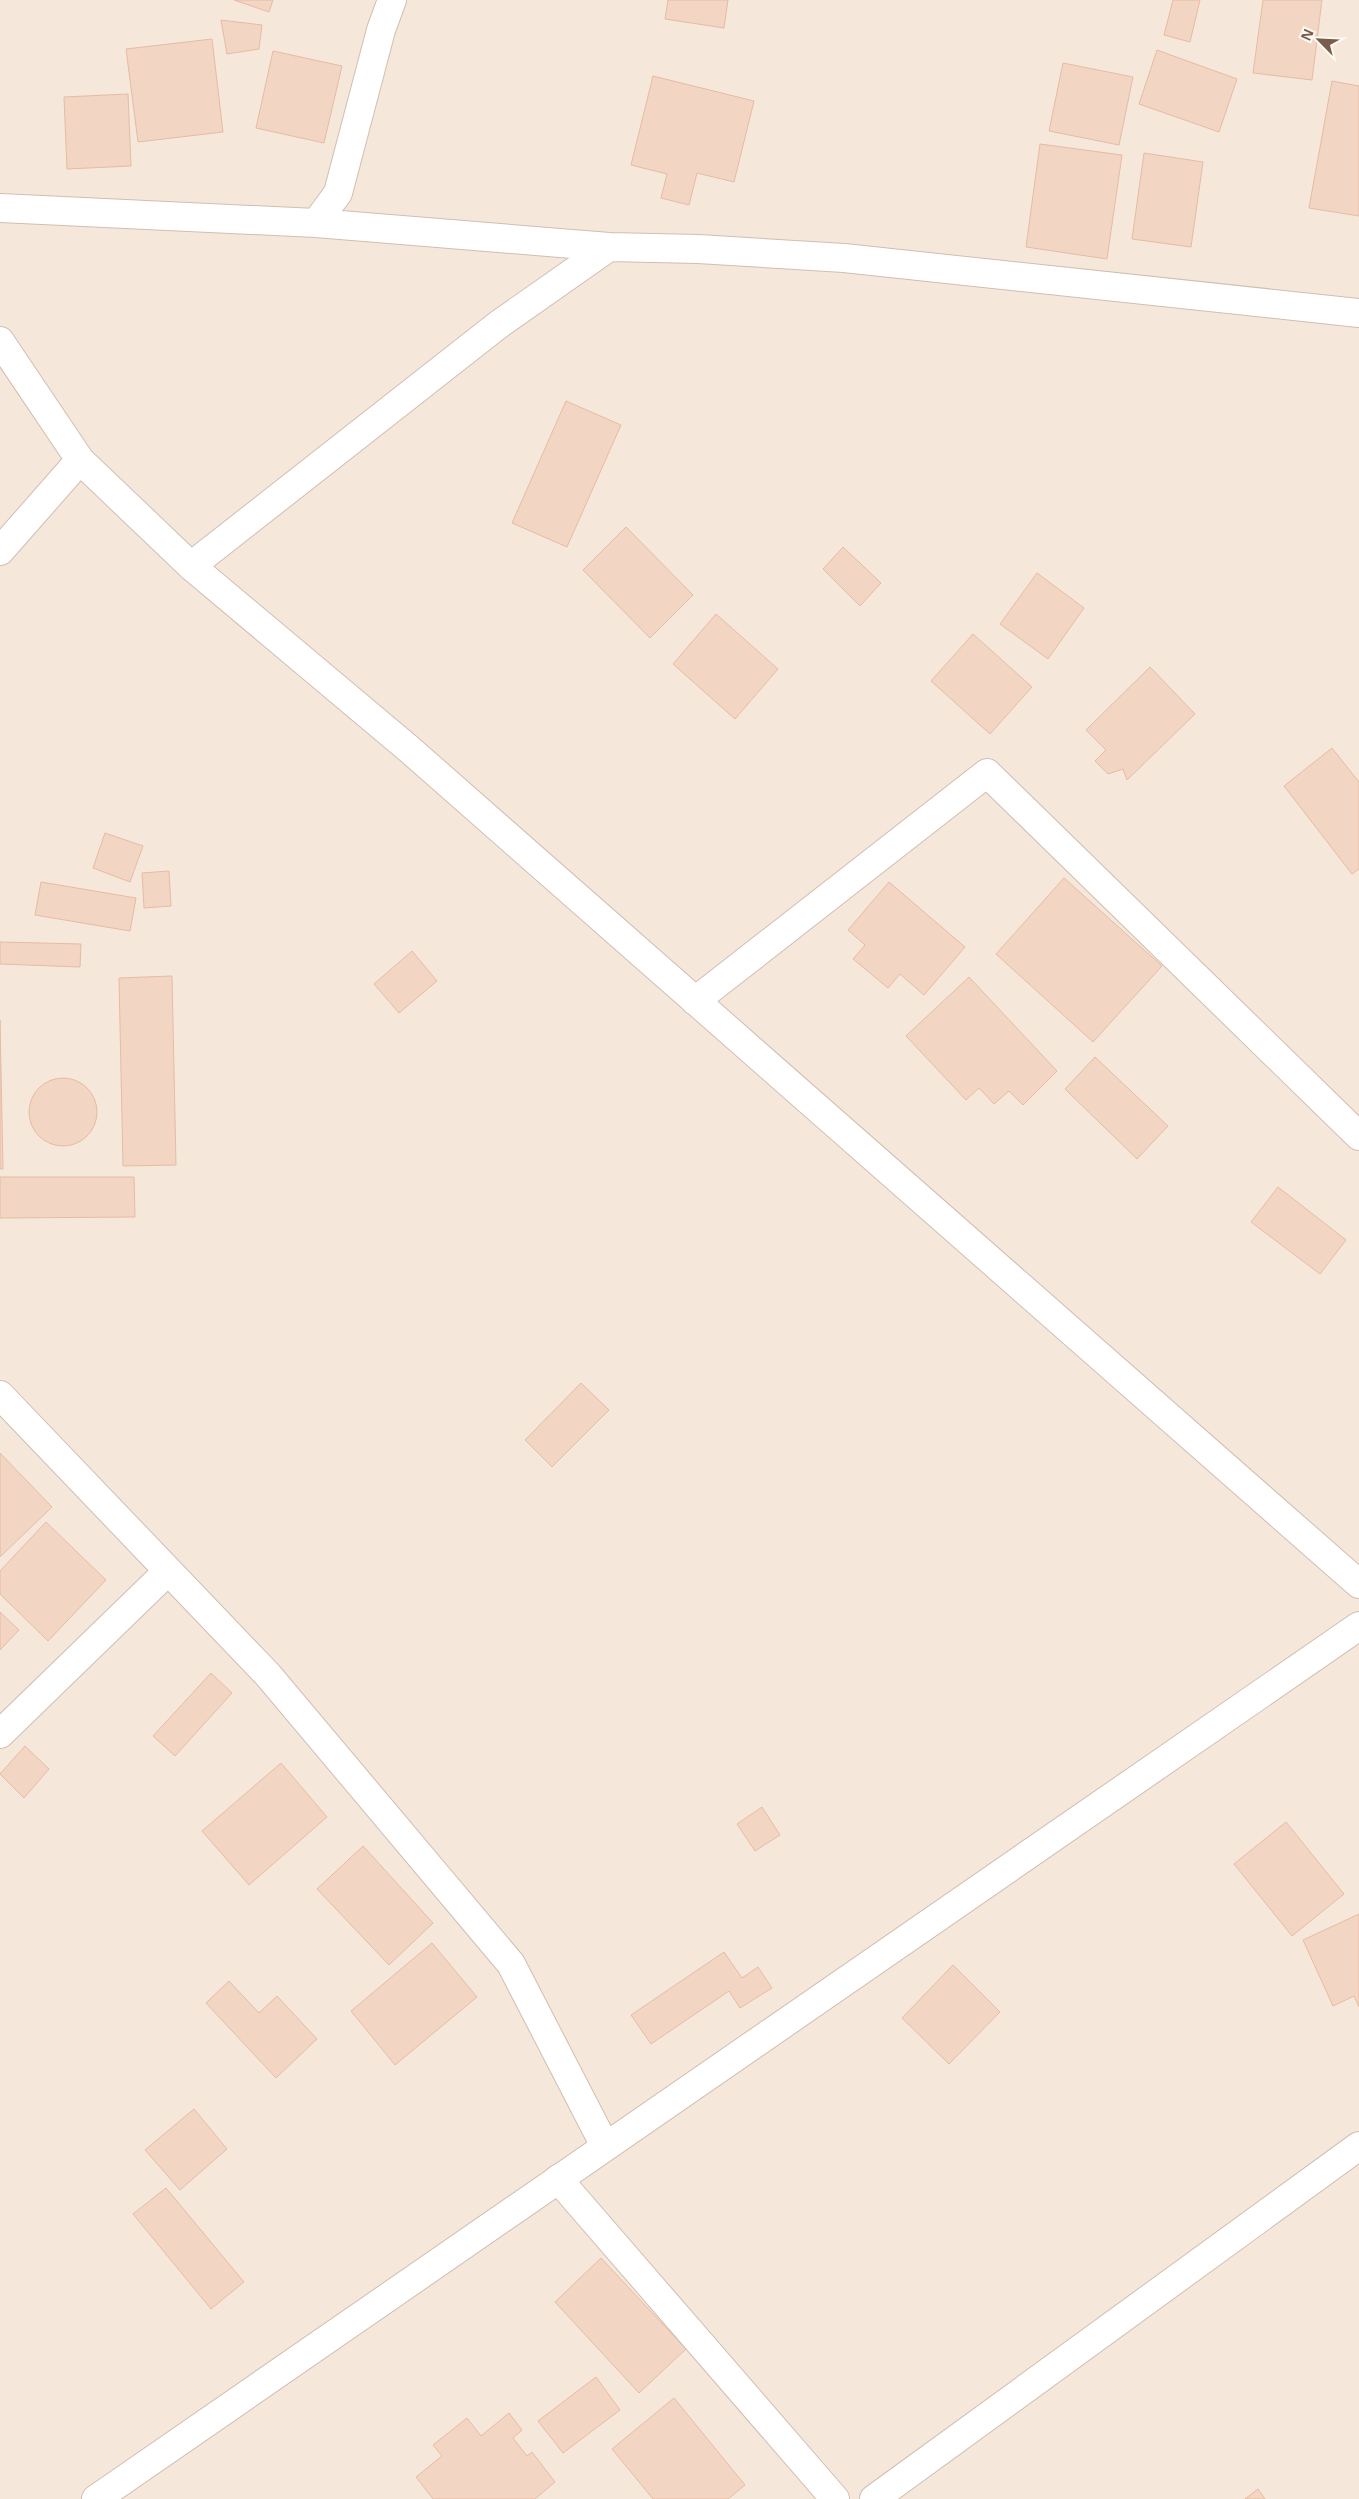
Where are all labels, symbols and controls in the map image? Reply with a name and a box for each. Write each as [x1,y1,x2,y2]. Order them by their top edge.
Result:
north arrow [1294,15,1344,65]
text: N [1296,25,1318,44]

